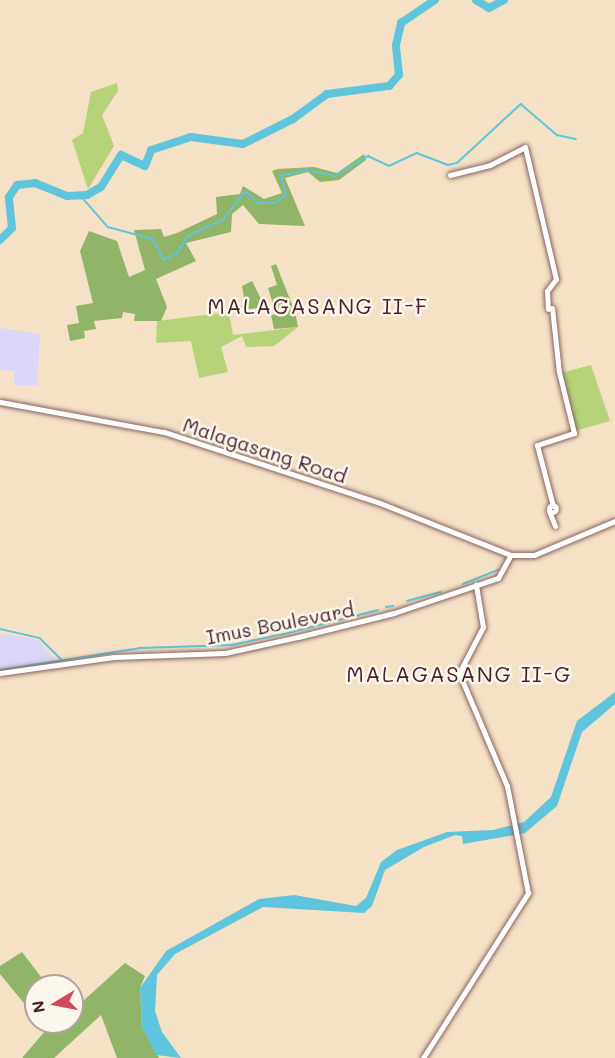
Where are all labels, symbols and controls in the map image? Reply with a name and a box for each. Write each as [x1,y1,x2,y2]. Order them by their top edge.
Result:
district label: MALAGASANG II-F [207,293,429,319]
street label: Malagasang Road [180,412,350,488]
street label: Imus Boulevard [204,597,356,649]
district label: MALAGASANG II-G [346,661,572,687]
north arrow [24,974,84,1034]
text: N [26,999,49,1015]

